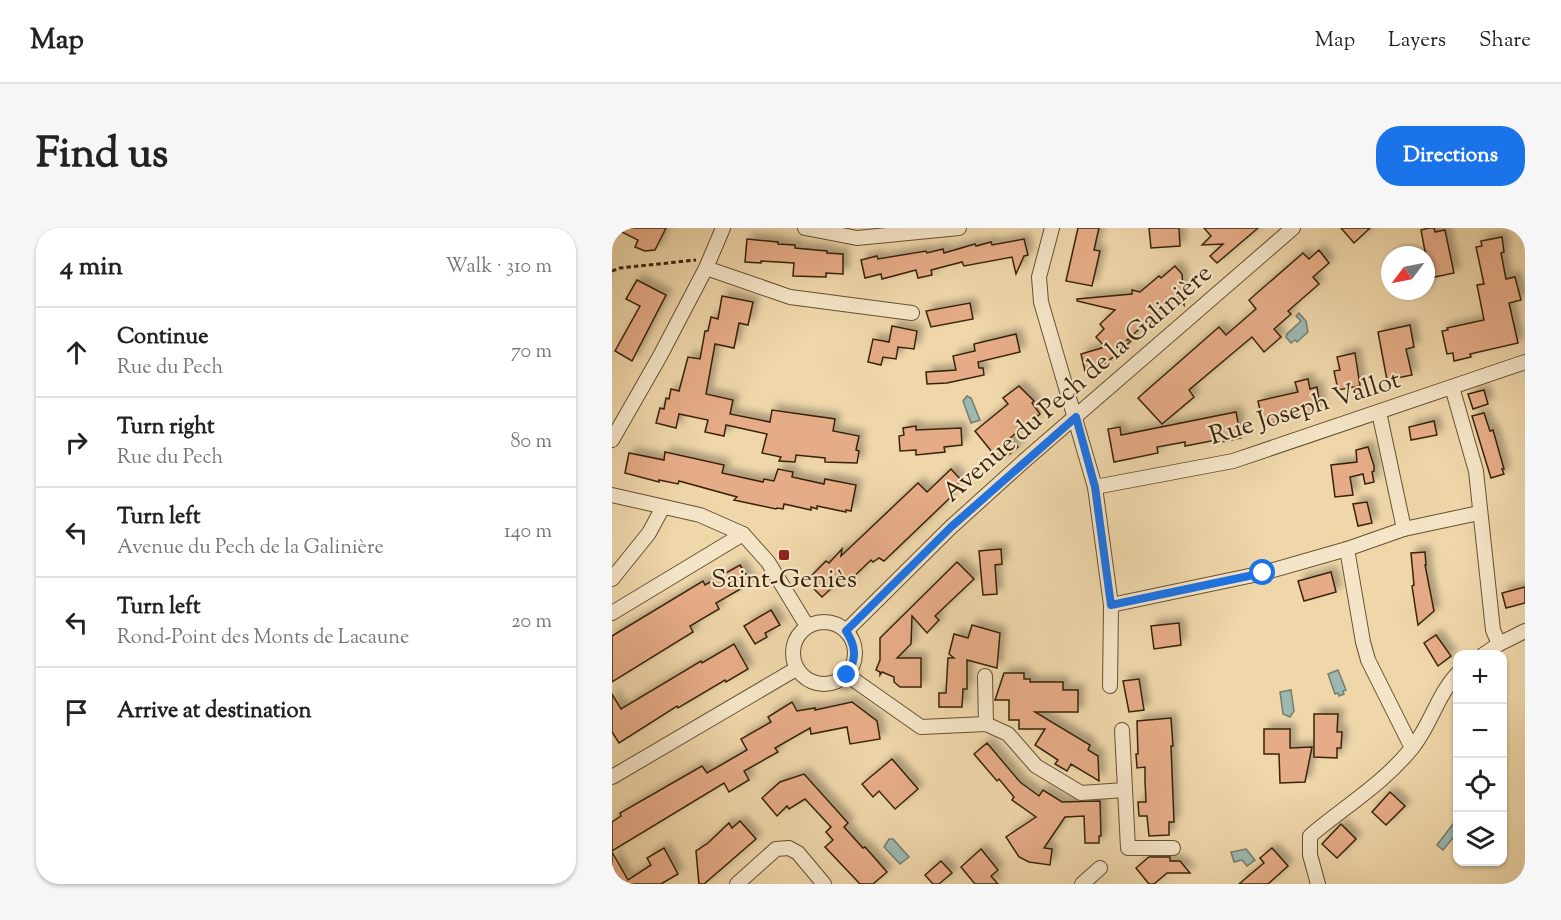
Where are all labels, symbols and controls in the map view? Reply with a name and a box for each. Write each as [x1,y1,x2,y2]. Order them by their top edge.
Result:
text: Map [30,21,84,61]
text: Map [1315,26,1355,56]
text: Layers [1388,26,1446,56]
text: Share [1479,26,1531,56]
text: Find us [36,126,168,186]
button: Directions [1376,126,1525,186]
north arrow [1381,246,1435,300]
text: 4 min [60,249,123,286]
text: Walk · 310 m [445,253,552,282]
street label: Avenue du Pech de la Galinière [935,256,1221,512]
text: Continue [117,322,208,354]
icon: ahead [60,336,93,369]
text: 70 m [511,338,552,367]
text: Rue du Pech [117,354,223,383]
street label: Rue Joseph Vallot [1205,362,1405,456]
text: Turn right [117,412,214,444]
icon: right [60,426,93,459]
text: 80 m [511,428,552,457]
text: Rue du Pech [117,444,223,473]
text: Turn left [117,502,200,534]
icon: left [60,516,93,549]
text: 140 m [504,518,552,547]
text: Avenue du Pech de la Galinière [117,534,384,563]
marker: Saint-Geniès [777,548,791,562]
route start [1249,559,1275,585]
place label: Saint-Geniès [711,562,857,599]
text: Turn left [117,592,200,624]
icon: left [60,606,93,639]
text: 20 m [511,608,552,637]
text: Rond-Point des Monts de Lacaune [117,624,409,653]
map controls [1453,650,1507,866]
button: + [1453,650,1507,704]
route end [833,661,859,687]
icon: arrive [60,696,93,729]
text: Arrive at destination [117,696,312,728]
button: − [1453,704,1507,758]
button: locate [1453,758,1507,812]
button: layers [1453,812,1507,866]

